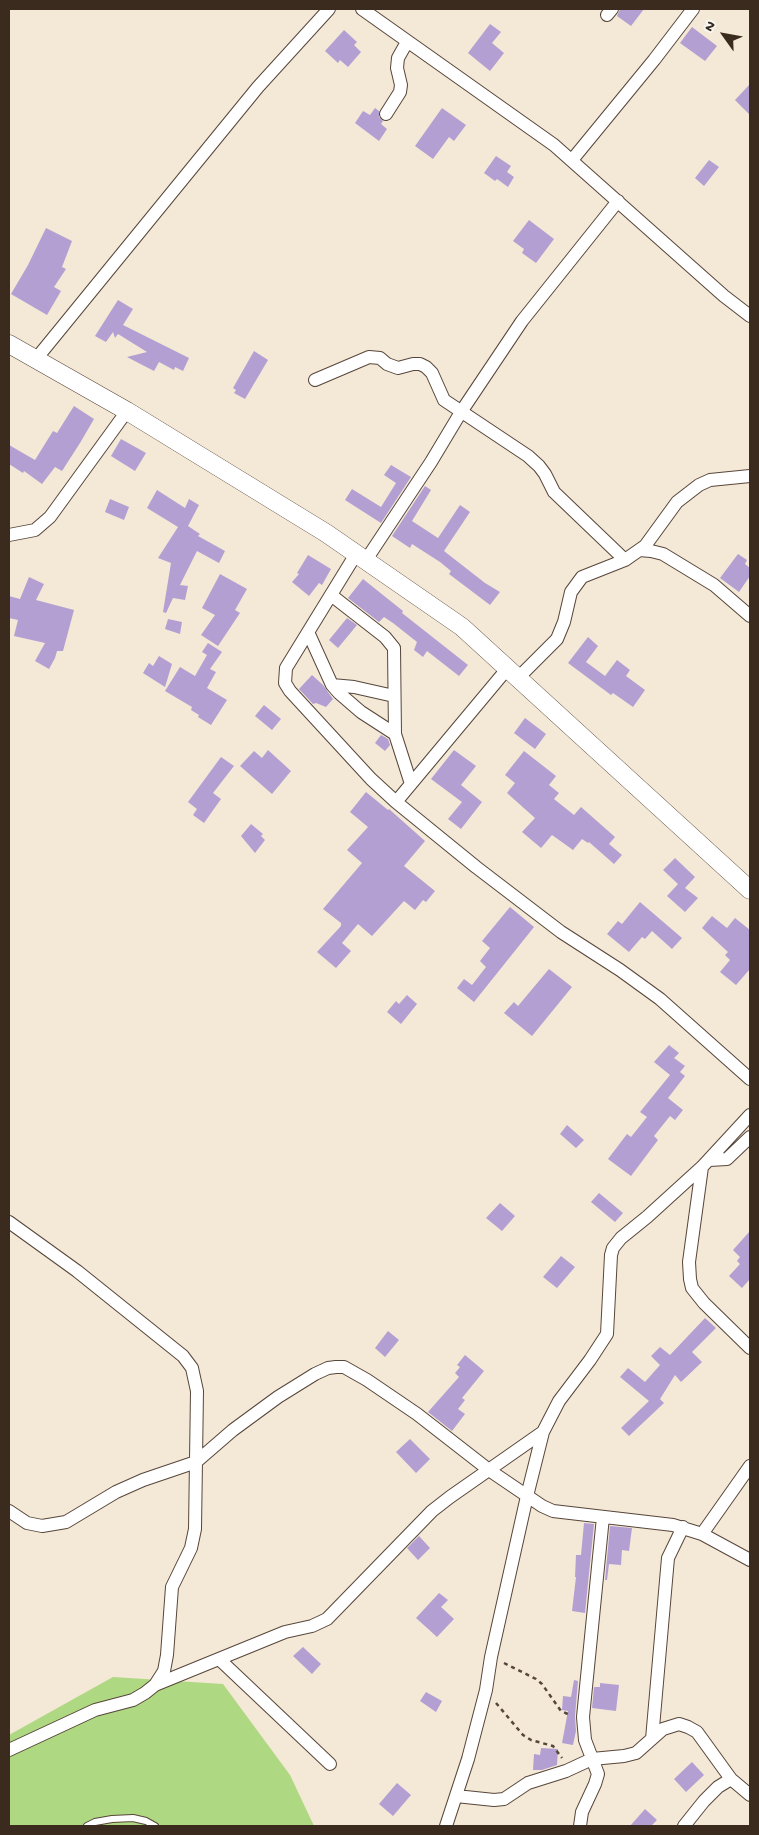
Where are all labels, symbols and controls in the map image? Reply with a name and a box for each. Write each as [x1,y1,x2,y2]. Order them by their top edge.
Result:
north arrow [699,10,749,60]
text: N [701,18,720,35]

